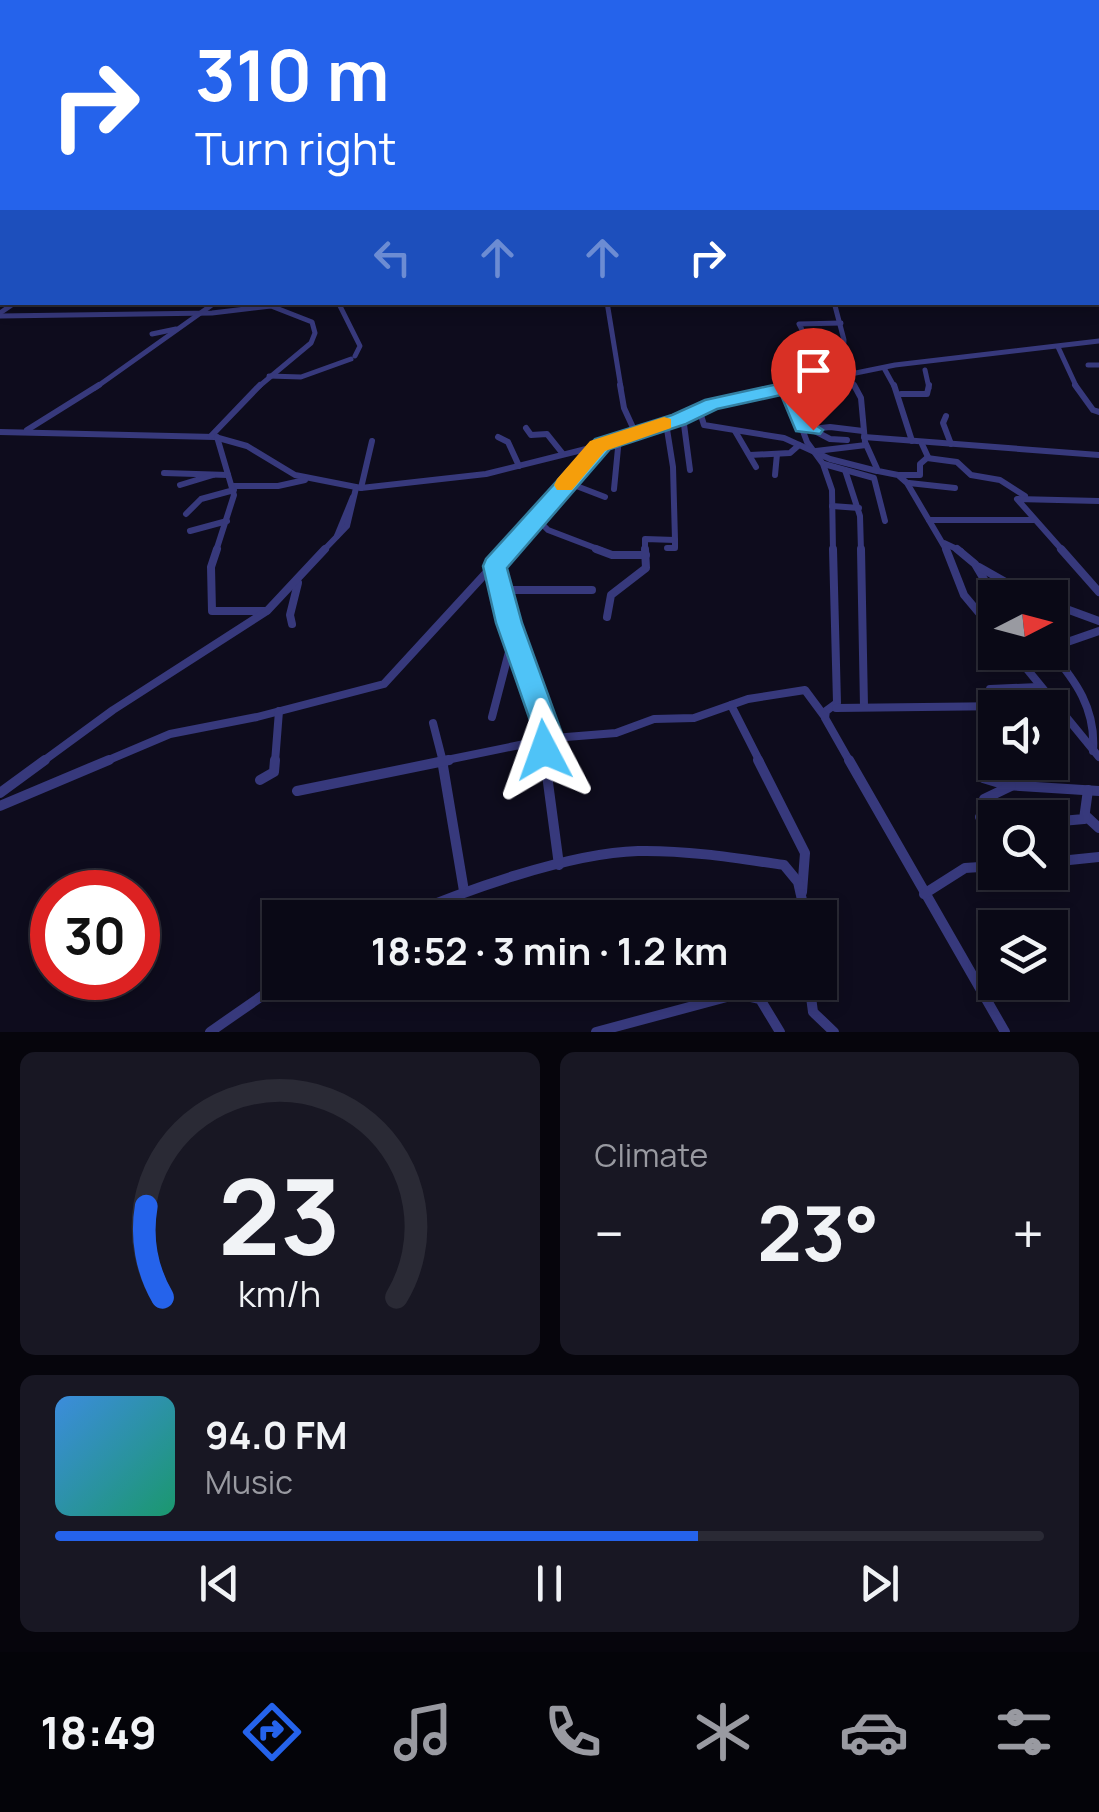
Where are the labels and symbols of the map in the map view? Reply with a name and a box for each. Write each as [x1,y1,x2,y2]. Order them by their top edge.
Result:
pin [771,328,856,431]
north arrow [978,580,1068,670]
position arrow [492,698,596,802]
speed limit sign: 30 [30,870,160,1000]

